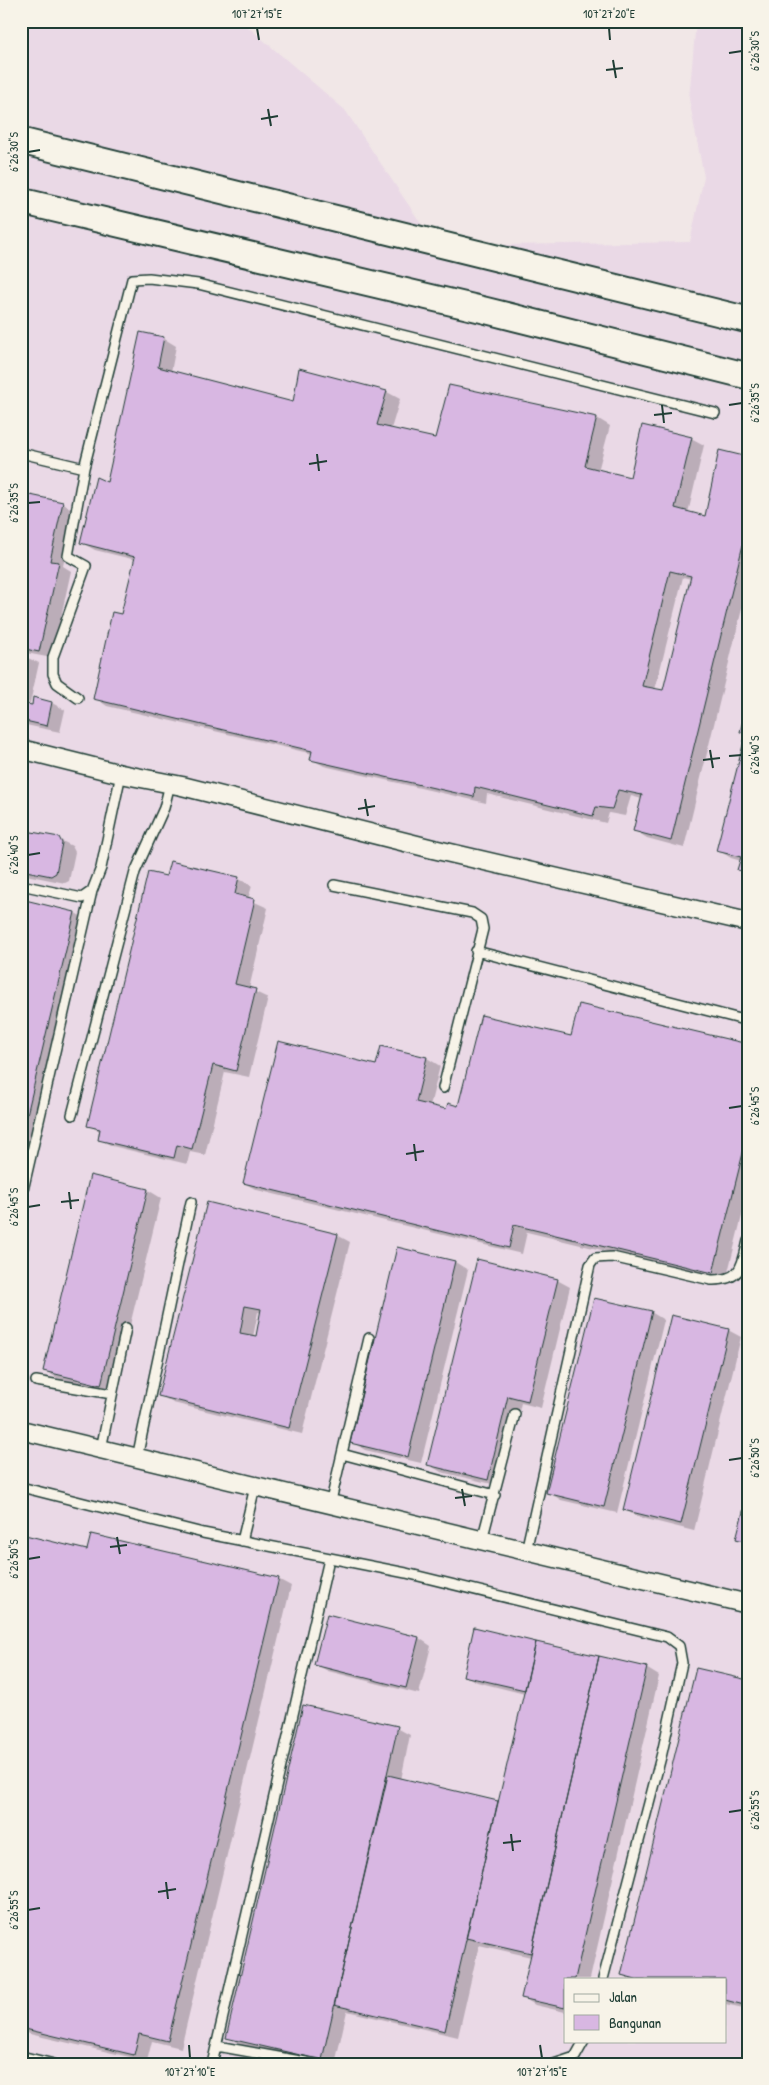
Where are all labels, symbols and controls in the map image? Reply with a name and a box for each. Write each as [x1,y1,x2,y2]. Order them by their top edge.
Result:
text: 107°27'15"E [232,5,283,22]
text: 107°27'20"E [583,5,636,22]
text: 6°26'30"S [746,31,763,71]
text: 6°26'30"S [5,132,22,172]
text: 6°26'35"S [746,383,763,423]
text: 6°26'35"S [5,483,22,523]
text: 6°26'40"S [746,735,763,774]
text: 6°26'40"S [5,835,22,874]
text: 6°26'45"S [746,1086,763,1125]
text: 6°26'45"S [5,1187,22,1226]
text: 6°26'50"S [746,1438,763,1478]
text: 6°26'50"S [5,1539,22,1579]
text: 6°26'55"S [746,1790,763,1830]
text: 6°26'55"S [5,1890,22,1930]
legend [564,1978,726,2042]
text: Jalan [609,1986,637,2007]
text: Bangunan [609,2012,662,2033]
text: 107°27'10"E [165,2063,216,2080]
text: 107°27'15"E [517,2063,568,2080]

